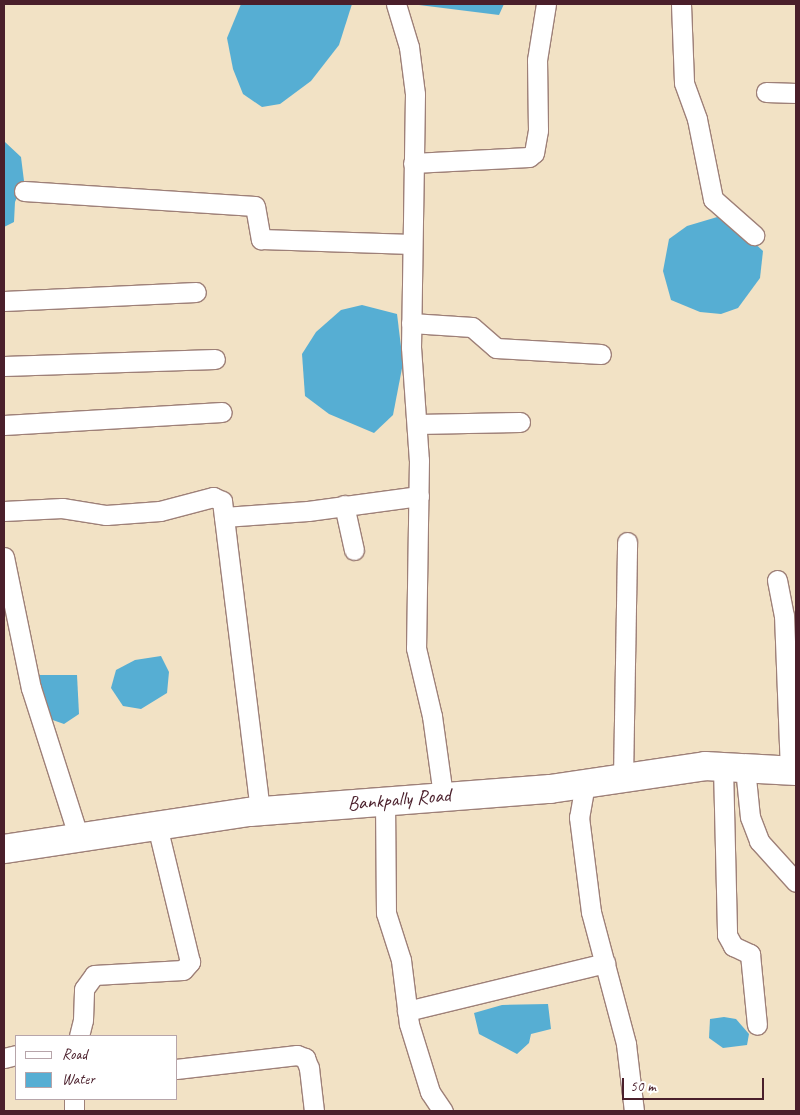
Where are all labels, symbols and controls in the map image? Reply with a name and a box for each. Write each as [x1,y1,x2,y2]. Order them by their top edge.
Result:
street label: Bankpally Road [347,783,451,815]
legend [15,1035,178,1100]
text: Road [62,1045,87,1064]
scale bar [625,1068,768,1100]
text: Water [62,1070,95,1089]
text: 50 m [630,1077,656,1096]

